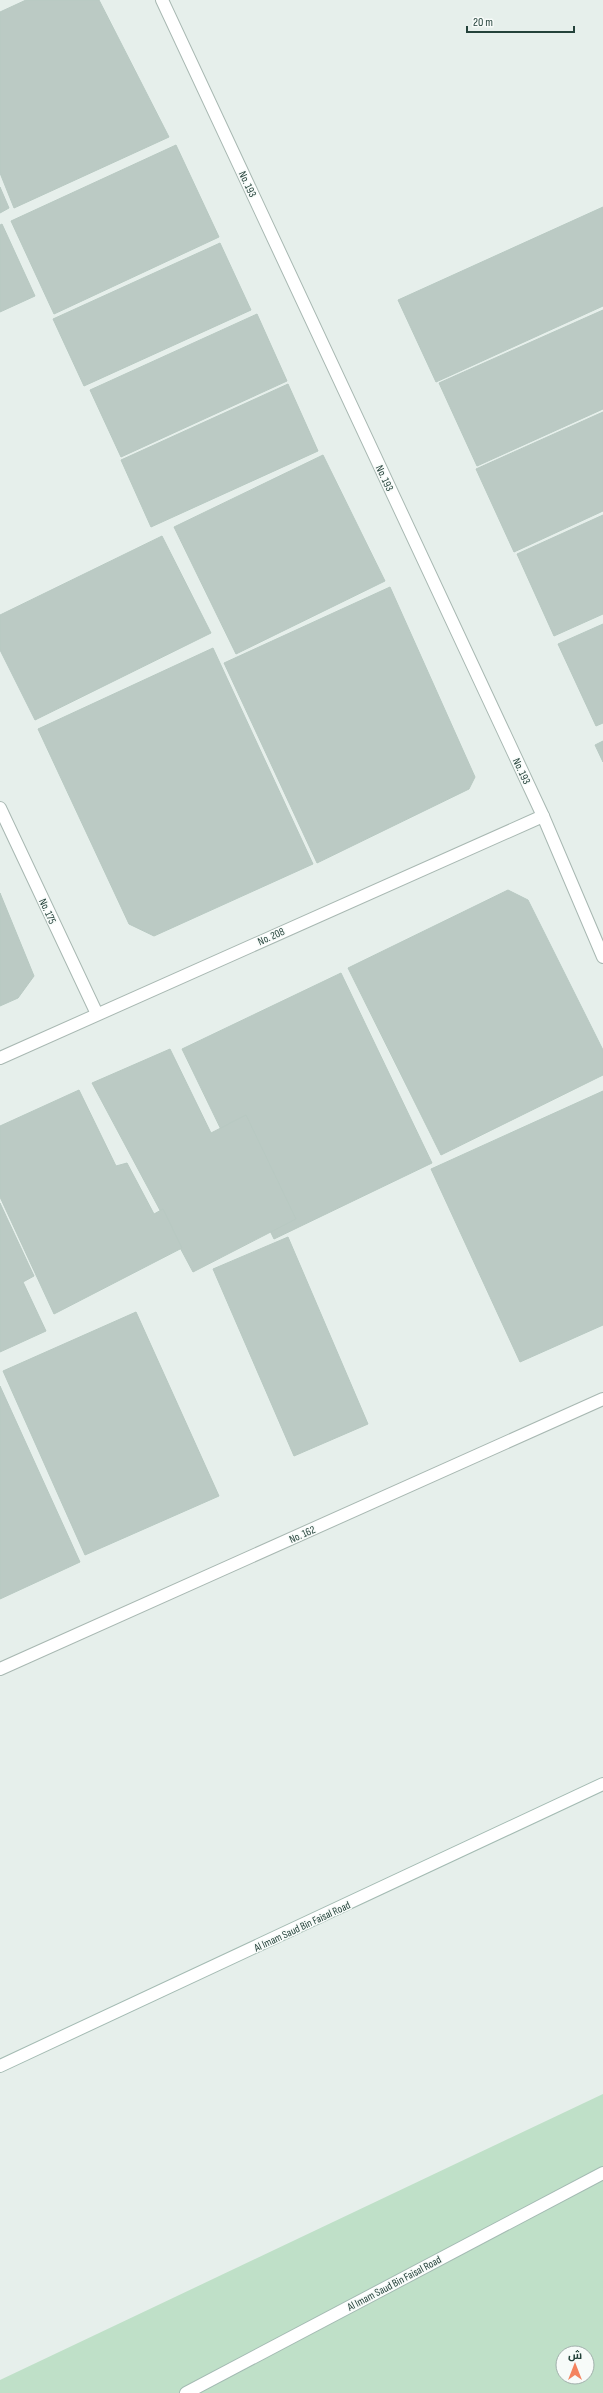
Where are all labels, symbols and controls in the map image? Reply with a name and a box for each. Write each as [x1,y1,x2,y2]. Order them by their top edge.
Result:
scale bar [467,8,574,34]
text: 20 m [473,15,493,30]
street label: No. 193 [236,169,259,200]
street label: No. 193 [373,463,396,494]
street label: No. 193 [510,756,533,787]
street label: No. 175 [36,896,59,926]
street label: No. 208 [256,925,287,948]
street label: No. 162 [287,1523,318,1546]
street label: Al Imam Saud Bin Faisal Road [251,1898,353,1955]
street label: Al Imam Saud Bin Faisal Road [344,2253,444,2314]
north arrow [555,2345,595,2385]
text: ش [568,2349,582,2362]

